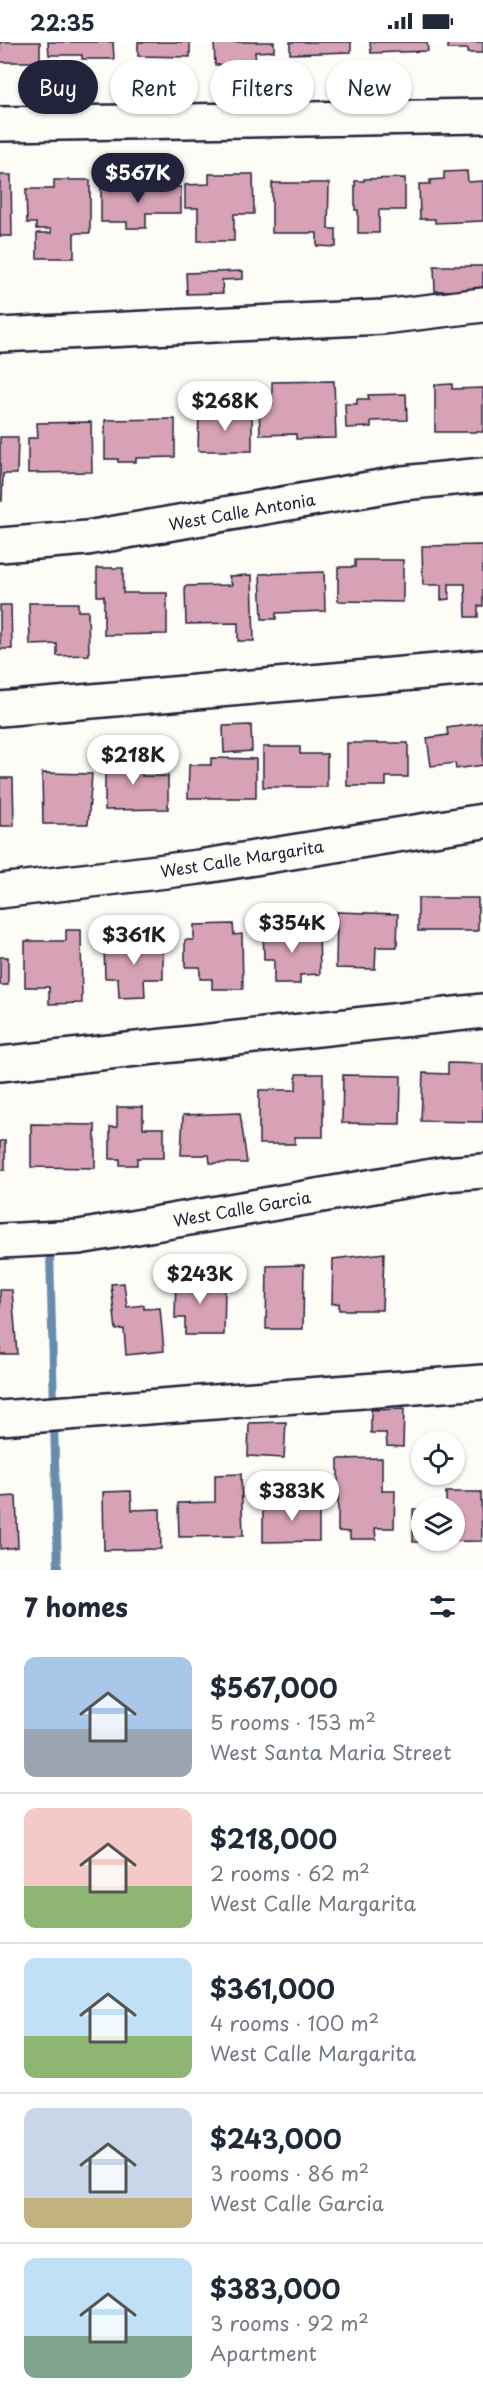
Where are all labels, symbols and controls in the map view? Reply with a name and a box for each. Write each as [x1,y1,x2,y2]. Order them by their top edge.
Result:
text: 22:35 [30,5,95,38]
chip: Buy [18,60,98,114]
chip: Rent [110,60,198,114]
chip: Filters [210,60,314,114]
chip: New [326,60,412,114]
pin: $567K [96,153,180,204]
text: $567K [105,157,171,187]
pin: $268K [183,381,267,432]
text: $268K [191,385,259,415]
street label: West Calle Antonia [167,486,317,536]
pin: $218K [91,735,175,786]
text: $218K [101,739,165,769]
street label: West Calle Margarita [159,833,325,883]
pin: $354K [250,903,334,954]
text: $354K [259,907,325,937]
pin: $361K [92,915,176,966]
text: $361K [102,919,166,949]
street label: West Calle Garcia [171,1184,313,1232]
pin: $243K [158,1254,242,1305]
text: $243K [167,1258,233,1288]
map controls [411,1431,465,1551]
button: locate [411,1431,465,1485]
pin: $383K [250,1471,334,1522]
text: $383K [259,1475,325,1505]
button: layers [411,1497,465,1551]
text: 7 homes [24,1587,128,1626]
icon: filters [426,1590,459,1623]
text: $567,000 [210,1668,338,1707]
icon: home [72,1681,144,1753]
text: 5 rooms · 153 m² [210,1707,376,1737]
text: West Santa Maria Street [210,1737,451,1767]
text: $218,000 [210,1819,337,1858]
icon: home [72,1832,144,1904]
text: 2 rooms · 62 m² [210,1858,370,1888]
text: West Calle Margarita [210,1888,416,1918]
text: $361,000 [210,1969,335,2008]
icon: home [72,1982,144,2054]
text: 4 rooms · 100 m² [210,2008,379,2038]
text: West Calle Margarita [210,2038,416,2068]
text: $243,000 [210,2119,342,2158]
icon: home [72,2132,144,2204]
text: 3 rooms · 86 m² [210,2158,369,2188]
text: West Calle Garcia [210,2188,384,2218]
text: $383,000 [210,2269,341,2308]
icon: home [72,2282,144,2354]
text: 3 rooms · 92 m² [210,2308,369,2338]
text: Apartment [210,2338,317,2368]

